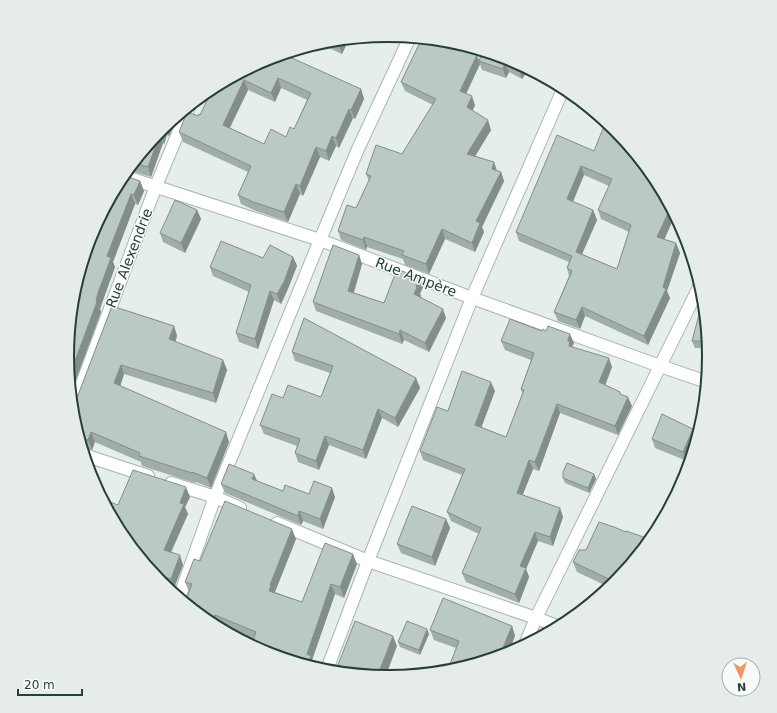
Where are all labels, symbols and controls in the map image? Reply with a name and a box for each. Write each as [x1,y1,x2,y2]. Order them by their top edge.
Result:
street label: Rue Alexendrie [103,206,155,310]
street label: Rue Ampère [373,254,459,300]
north arrow [721,657,761,697]
scale bar [18,671,82,697]
text: 20 m [24,678,55,692]
text: N [737,680,747,693]

